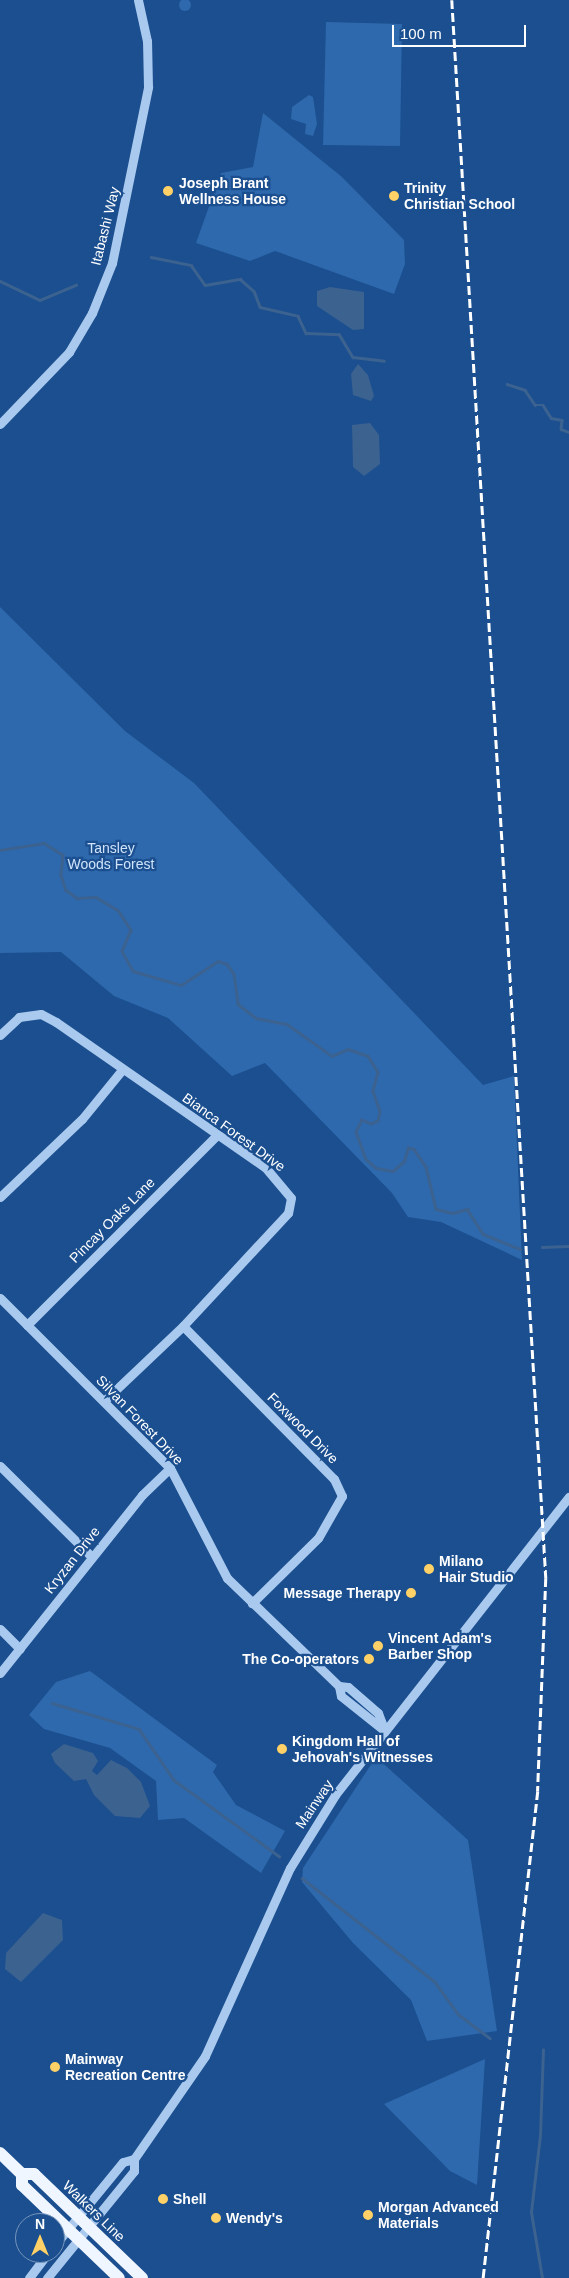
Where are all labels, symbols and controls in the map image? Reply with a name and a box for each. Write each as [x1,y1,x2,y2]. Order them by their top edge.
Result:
scale bar [394,15,528,47]
text: 100 m [400,25,442,42]
place label: Joseph Brant Wellness House [179,175,286,208]
place label: Trinity Christian School [404,180,515,212]
marker: Joseph Brant Wellness House [161,184,175,198]
street label: Itabashi Way [87,185,123,267]
marker: Trinity Christian School [388,190,400,202]
park label: Tansley Woods Forest [68,840,154,872]
street label: Bianca Forest Drive [179,1089,289,1175]
street label: Pincay Oaks Lane [66,1174,158,1266]
street label: Silvan Forest Drive [93,1372,187,1468]
street label: Foxwood Drive [264,1389,342,1467]
street label: Kryzan Drive [41,1523,103,1597]
place label: Milano Hair Studio [439,1553,514,1585]
marker: Milano Hair Studio [423,1563,435,1575]
place label: Message Therapy [284,1585,401,1601]
marker: Message Therapy [405,1587,417,1599]
place label: Vincent Adam's Barber Shop [388,1630,492,1662]
marker: Vincent Adam's Barber Shop [372,1640,384,1652]
place label: The Co-operators [242,1651,359,1667]
marker: The Co-operators [363,1653,375,1665]
place label: Kingdom Hall of Jehovah's Witnesses [292,1733,433,1765]
marker: Kingdom Hall of Jehovah's Witnesses [276,1743,288,1755]
street label: Mainway [292,1776,336,1832]
place label: Mainway Recreation Centre [65,2051,186,2084]
marker: Mainway Recreation Centre [49,2061,61,2073]
street label: Walkers Line [59,2177,129,2245]
place label: Shell [173,2191,206,2207]
marker: Shell [157,2193,169,2205]
place label: Morgan Advanced Materials [378,2199,499,2232]
marker: Morgan Advanced Materials [362,2209,374,2221]
place label: Wendy's [226,2210,283,2226]
marker: Wendy's [210,2212,222,2224]
north arrow [15,2213,65,2263]
text: N [35,2216,45,2232]

